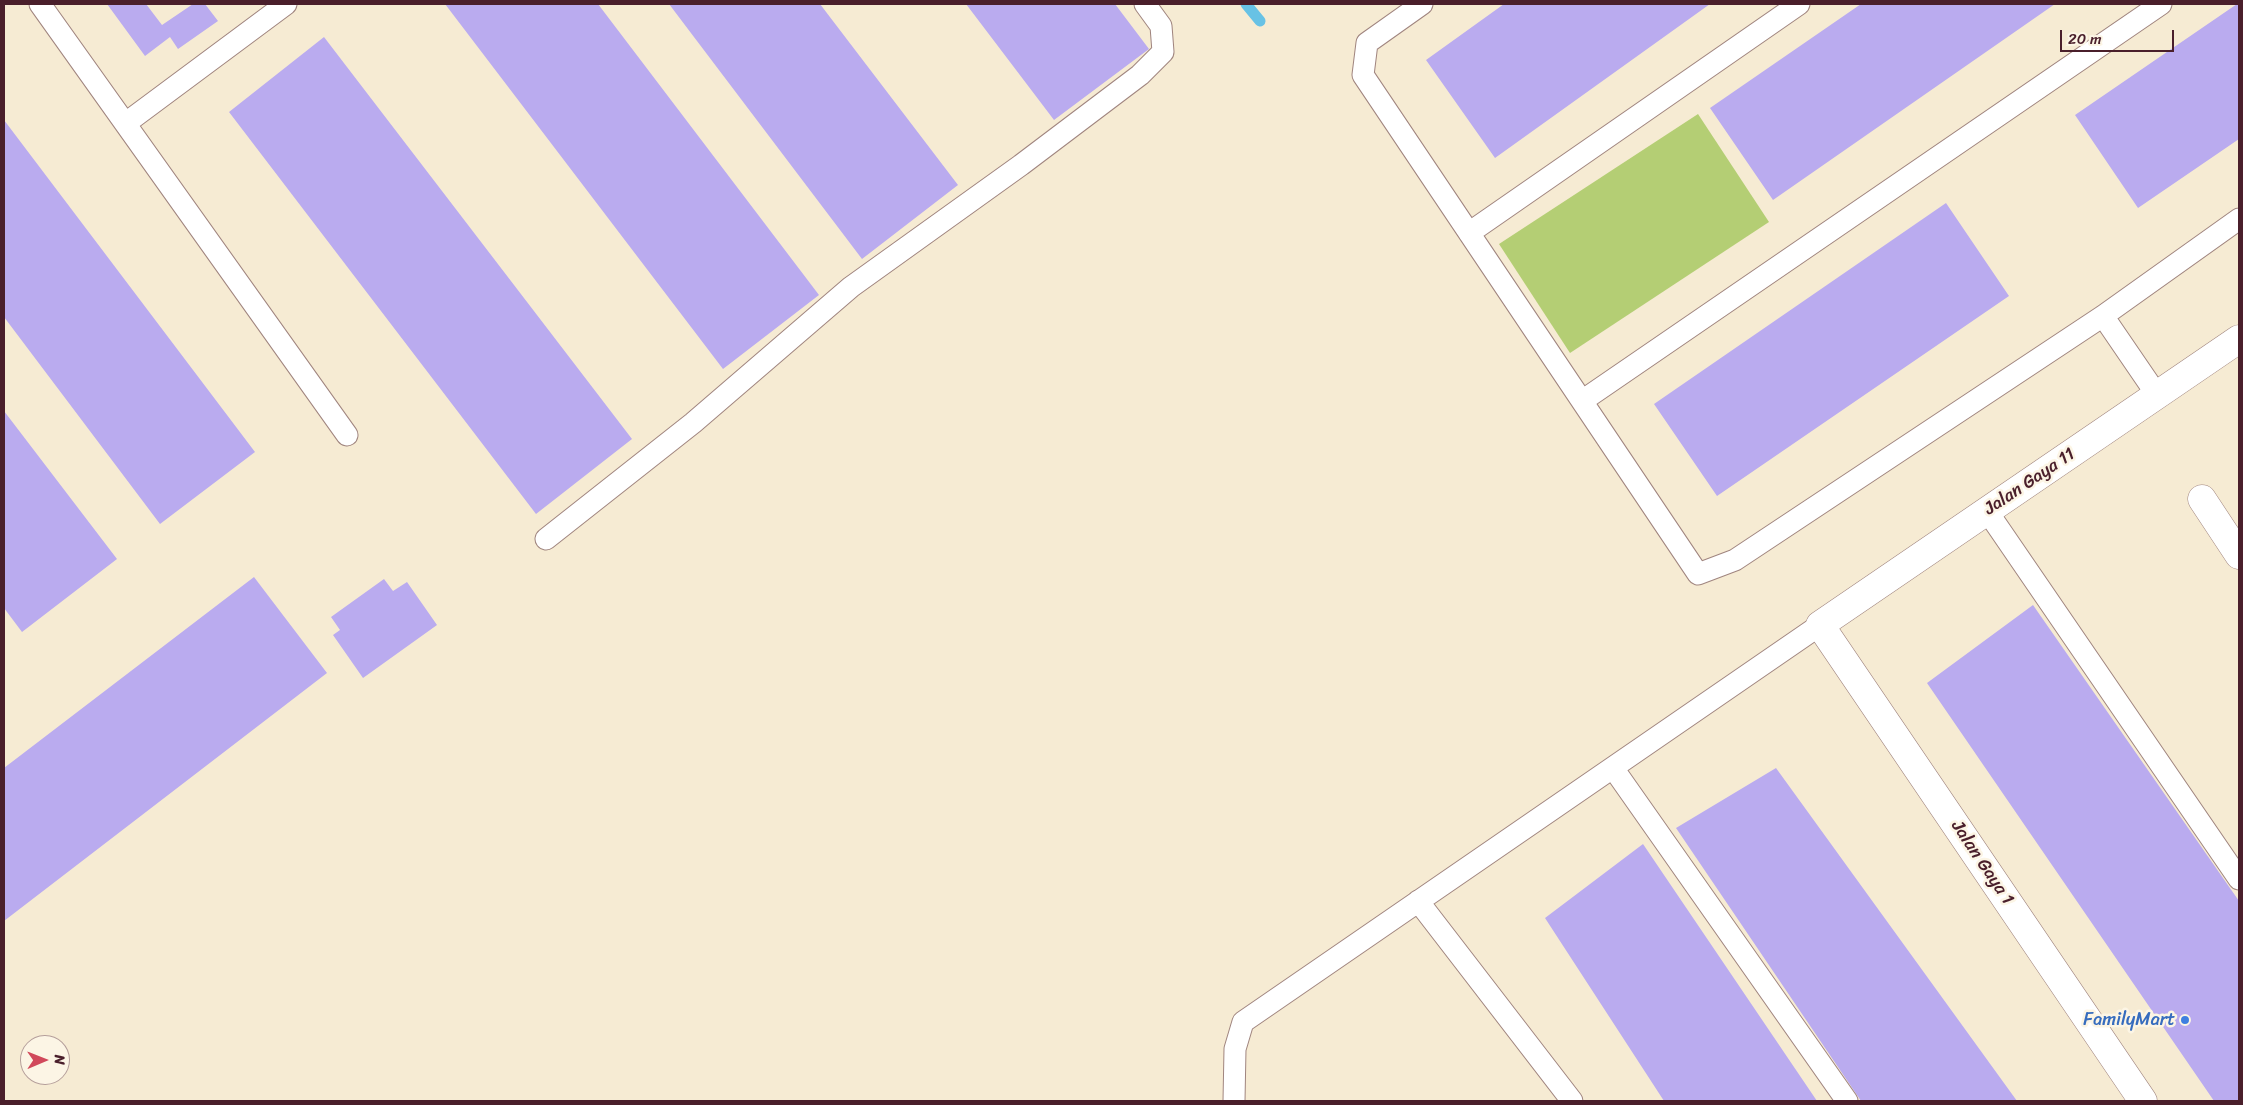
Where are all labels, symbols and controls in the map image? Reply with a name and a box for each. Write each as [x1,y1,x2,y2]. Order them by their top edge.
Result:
scale bar [2063,20,2177,52]
text: 20 m [2068,26,2102,52]
street label: Jalan Gaya 11 [1981,444,2079,520]
street label: Jalan Gaya 1 [1946,817,2018,909]
place label: FamilyMart [2083,1009,2175,1031]
marker: FamilyMart [2179,1014,2191,1026]
north arrow [20,1035,70,1085]
text: N [47,1055,72,1065]

